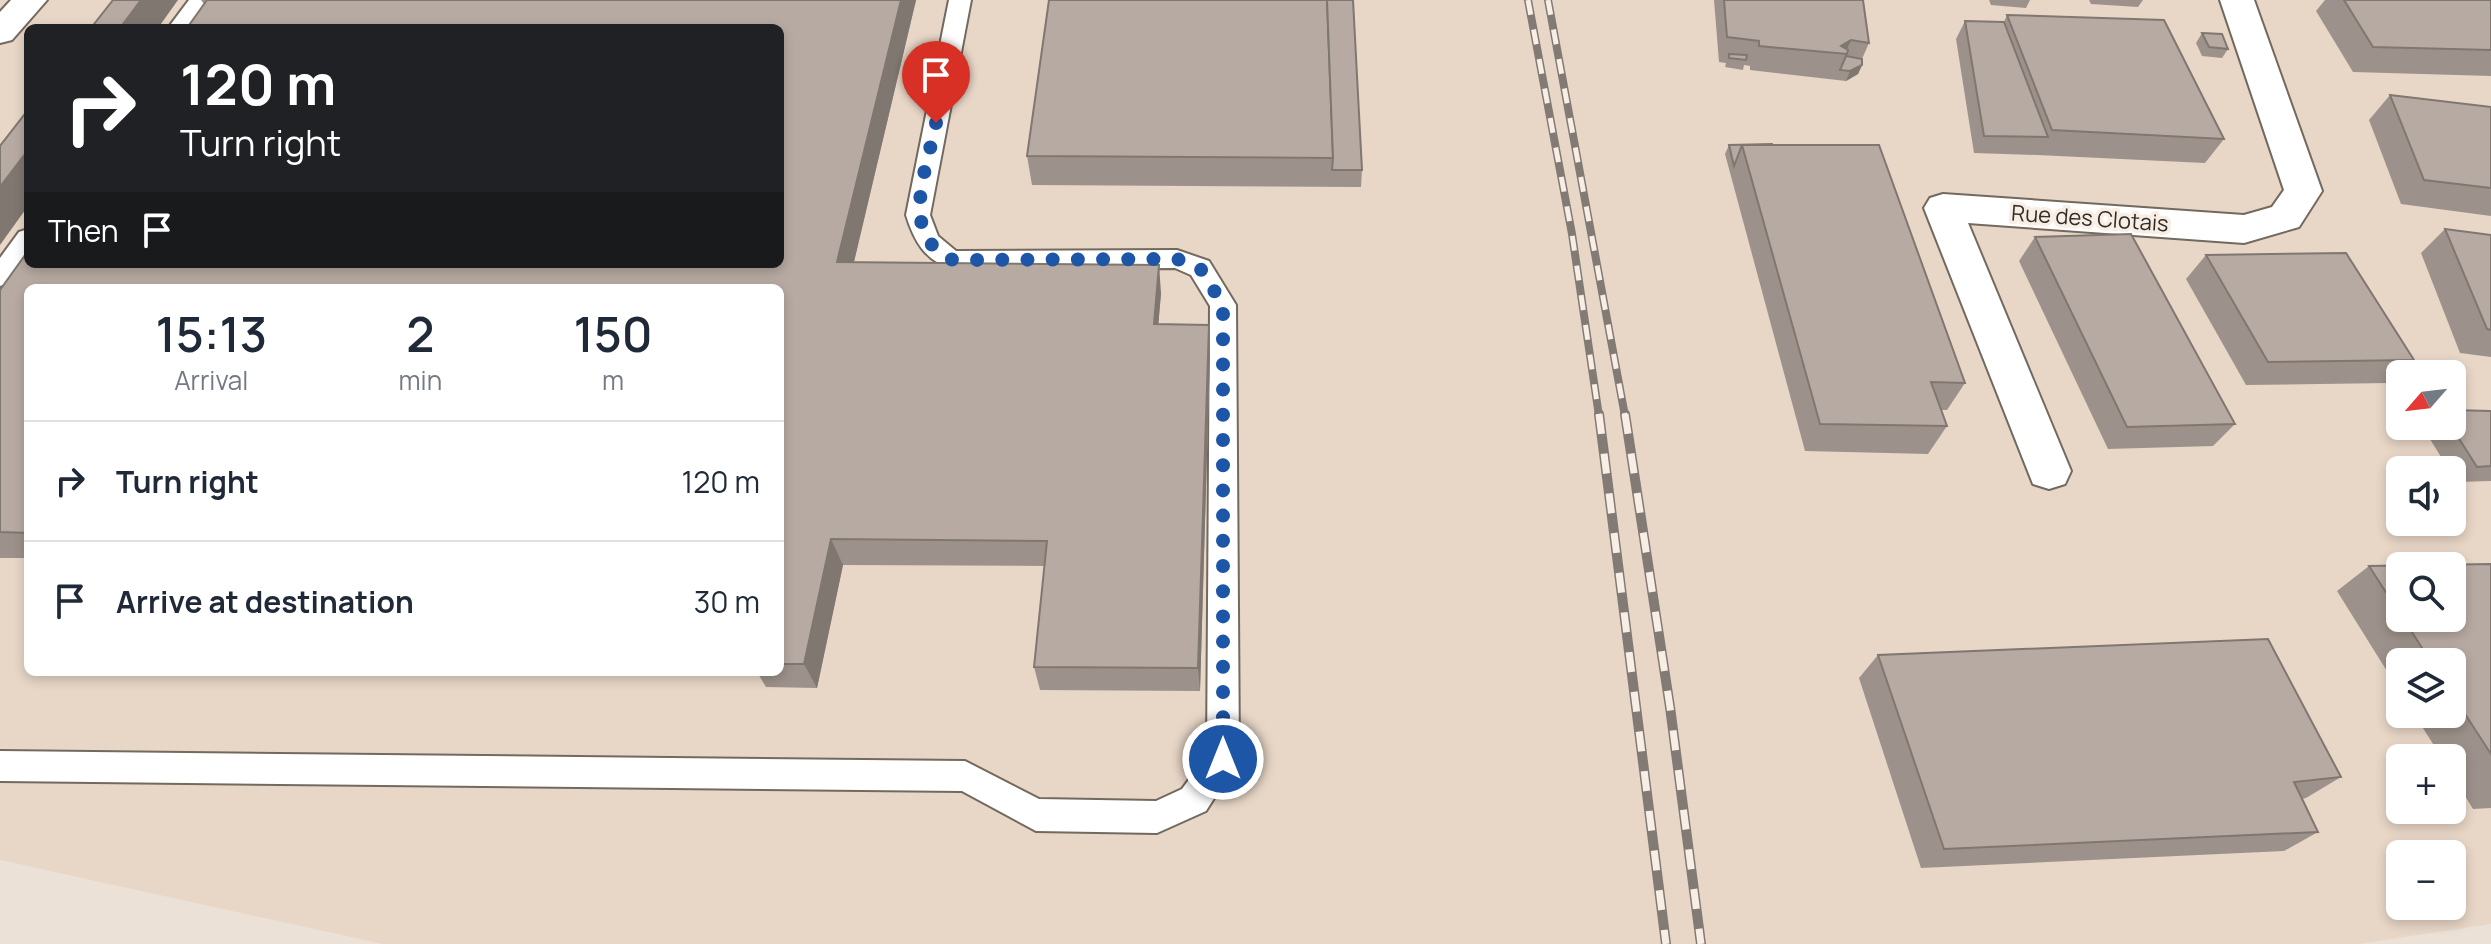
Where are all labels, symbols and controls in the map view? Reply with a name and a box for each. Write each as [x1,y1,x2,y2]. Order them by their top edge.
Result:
pin [902,41,970,123]
text: 120 m [180,45,336,122]
icon: arrive [914,53,958,97]
icon: right [48,56,152,160]
text: Turn right [180,118,341,167]
street label: Rue des Clotais [2010,198,2170,238]
icon: arrive [135,208,179,252]
text: Then [48,210,119,251]
text: 15:13 [155,301,267,366]
text: 2 [406,301,434,366]
text: 150 [573,301,653,366]
north arrow [2386,360,2466,440]
map controls [2386,360,2466,920]
text: Arrival [174,362,248,398]
text: min [399,362,442,398]
text: m [602,362,624,398]
button: sound [2386,456,2466,536]
icon: right [48,459,92,503]
text: Turn right [116,461,259,502]
text: 120 m [681,461,760,502]
button: search [2386,552,2466,632]
icon: arrive [48,579,92,623]
text: Arrive at destination [116,581,414,622]
text: 30 m [694,581,760,622]
button: layers [2386,648,2466,728]
position arrow [1181,717,1265,801]
button: + [2386,744,2466,824]
button: − [2386,840,2466,920]

